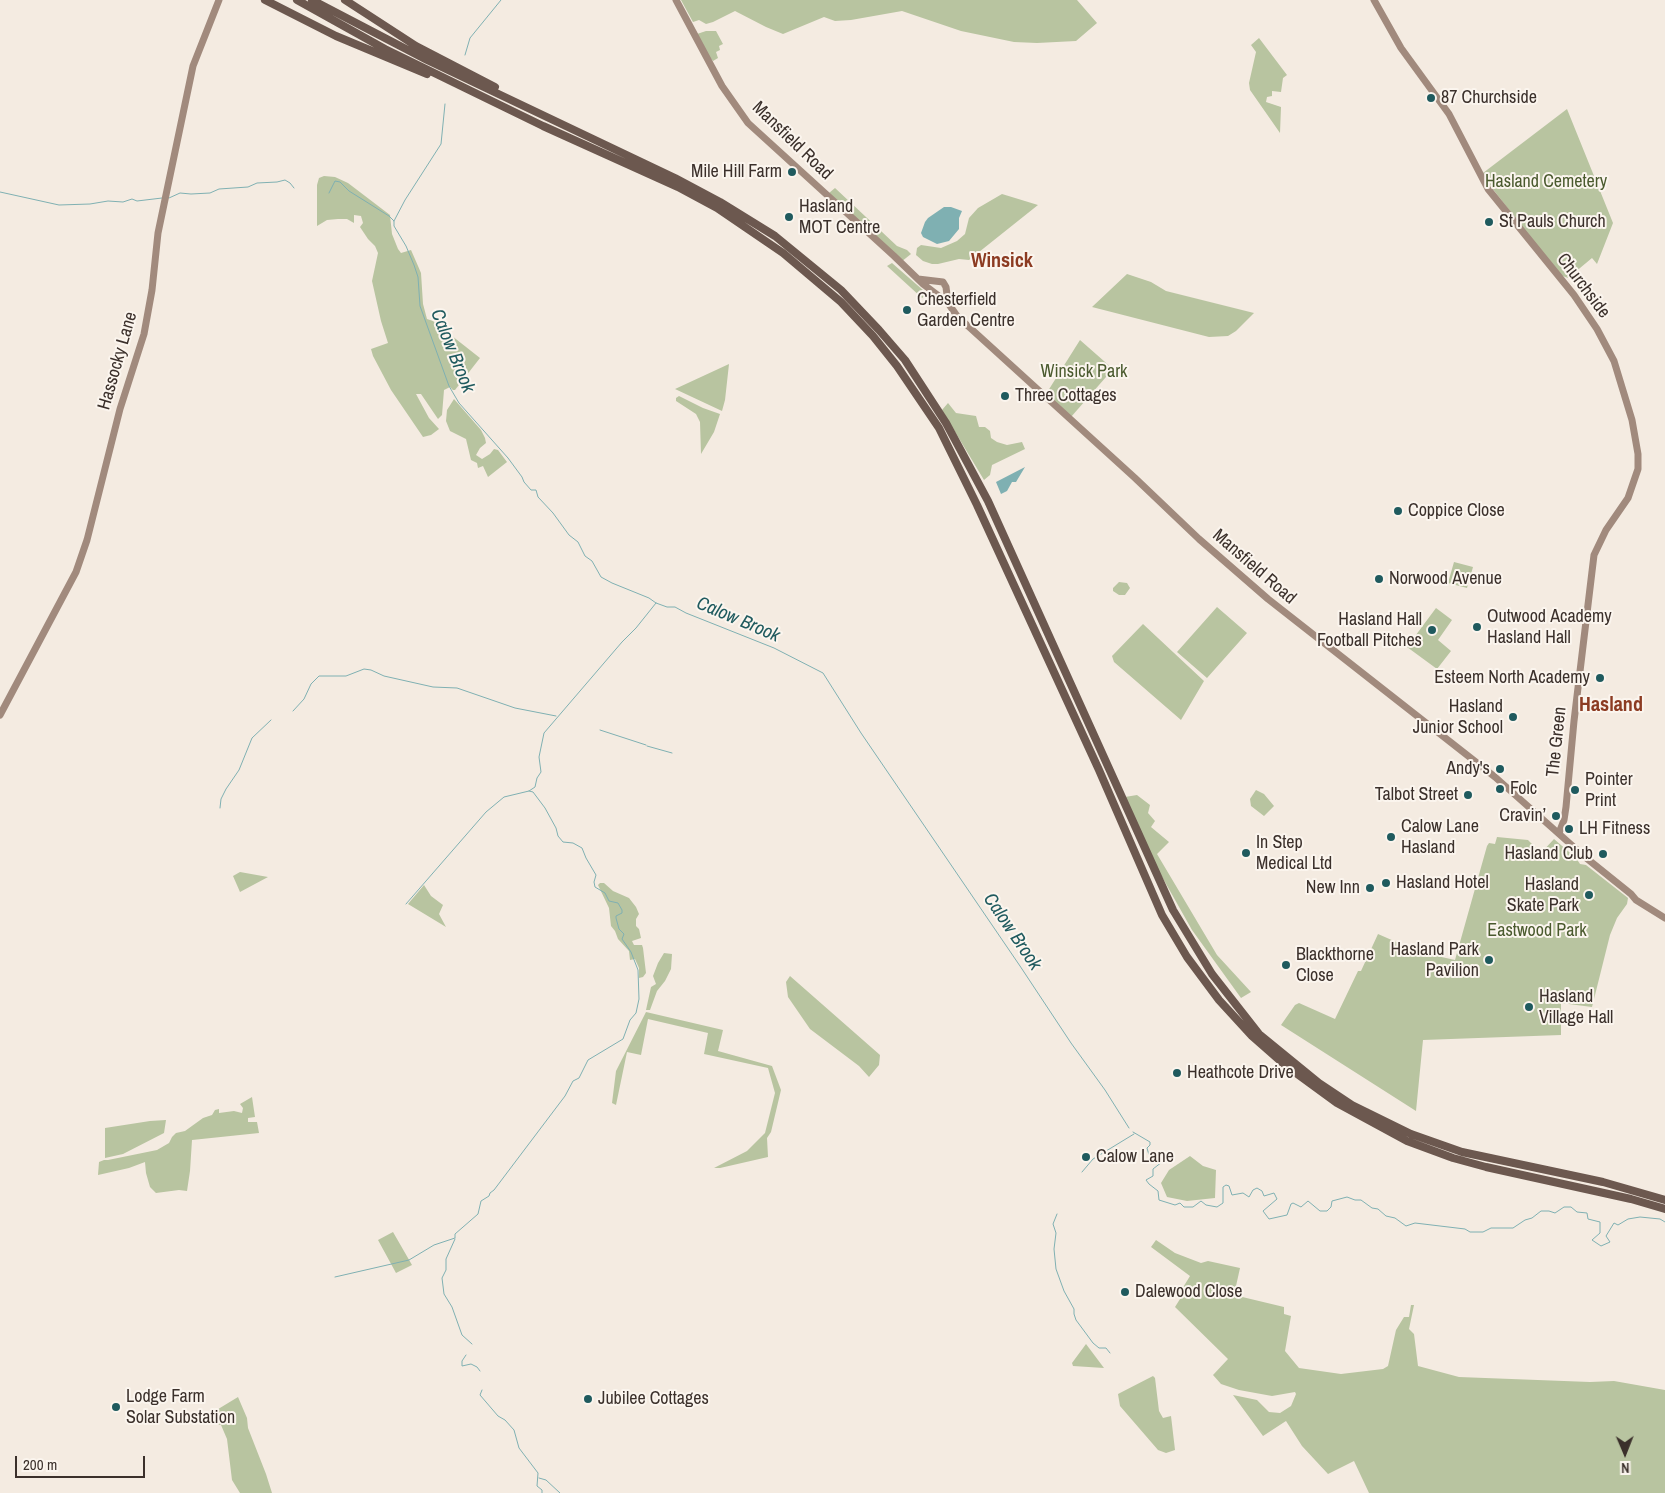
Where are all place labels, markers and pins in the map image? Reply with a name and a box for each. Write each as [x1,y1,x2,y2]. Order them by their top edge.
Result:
place label: 87 Churchside [1441,87,1537,109]
marker: 87 Churchside [1425,92,1437,104]
place label: Mile Hill Farm [691,161,782,183]
marker: Mile Hill Farm [786,166,798,178]
place label: Hasland MOT Centre [799,196,880,238]
marker: Hasland MOT Centre [783,211,795,223]
place label: St Pauls Church [1499,211,1606,233]
marker: St Pauls Church [1483,216,1495,228]
place label: Chesterfield Garden Centre [917,289,1015,332]
marker: Chesterfield Garden Centre [901,304,913,316]
place label: Three Cottages [1015,385,1117,407]
marker: Three Cottages [999,390,1011,402]
place label: Coppice Close [1408,500,1505,522]
marker: Coppice Close [1392,505,1404,517]
place label: Norwood Avenue [1389,568,1502,590]
marker: Norwood Avenue [1373,573,1385,585]
place label: Outwood Academy Hasland Hall [1487,606,1612,649]
place label: Hasland Hall Football Pitches [1317,609,1422,652]
marker: Outwood Academy Hasland Hall [1471,621,1483,633]
marker: Hasland Hall Football Pitches [1426,624,1438,636]
place label: Esteem North Academy [1434,667,1590,689]
marker: Esteem North Academy [1594,672,1606,684]
place label: Hasland Junior School [1413,696,1503,739]
marker: Hasland Junior School [1507,711,1519,723]
place label: Andy's [1446,758,1490,780]
marker: Andy's [1494,763,1506,775]
place label: Pointer Print [1585,769,1633,812]
place label: Folc [1510,778,1537,800]
marker: Folc [1494,783,1506,795]
place label: Talbot Street [1375,784,1458,806]
marker: Pointer Print [1569,784,1581,796]
marker: Talbot Street [1462,789,1474,801]
place label: Cravin’ [1499,805,1546,827]
marker: Cravin’ [1550,810,1562,822]
place label: Calow Lane Hasland [1401,816,1479,859]
place label: LH Fitness [1579,818,1650,840]
marker: LH Fitness [1563,823,1575,835]
marker: Calow Lane Hasland [1385,831,1397,843]
place label: In Step Medical Ltd [1256,832,1332,874]
place label: Hasland Club [1504,843,1593,865]
marker: In Step Medical Ltd [1240,847,1252,859]
marker: Hasland Club [1597,848,1609,860]
place label: Hasland Hotel [1396,872,1489,894]
place label: Hasland Skate Park [1507,874,1579,916]
place label: New Inn [1306,877,1360,899]
marker: Hasland Hotel [1380,877,1392,889]
marker: New Inn [1364,882,1376,894]
marker: Hasland Skate Park [1583,889,1595,901]
place label: Hasland Park Pavilion [1390,939,1479,982]
place label: Blackthorne Close [1296,944,1374,986]
marker: Hasland Park Pavilion [1483,954,1495,966]
marker: Blackthorne Close [1280,959,1292,971]
place label: Hasland Village Hall [1539,986,1613,1028]
marker: Hasland Village Hall [1523,1001,1535,1013]
place label: Heathcote Drive [1187,1062,1294,1084]
marker: Heathcote Drive [1171,1067,1183,1079]
place label: Calow Lane [1096,1146,1174,1168]
marker: Calow Lane [1080,1151,1092,1163]
place label: Dalewood Close [1135,1281,1242,1303]
marker: Dalewood Close [1119,1286,1131,1298]
place label: Lodge Farm Solar Substation [126,1386,235,1428]
place label: Jubilee Cottages [598,1388,709,1410]
marker: Jubilee Cottages [582,1393,594,1405]
marker: Lodge Farm Solar Substation [110,1401,122,1413]

